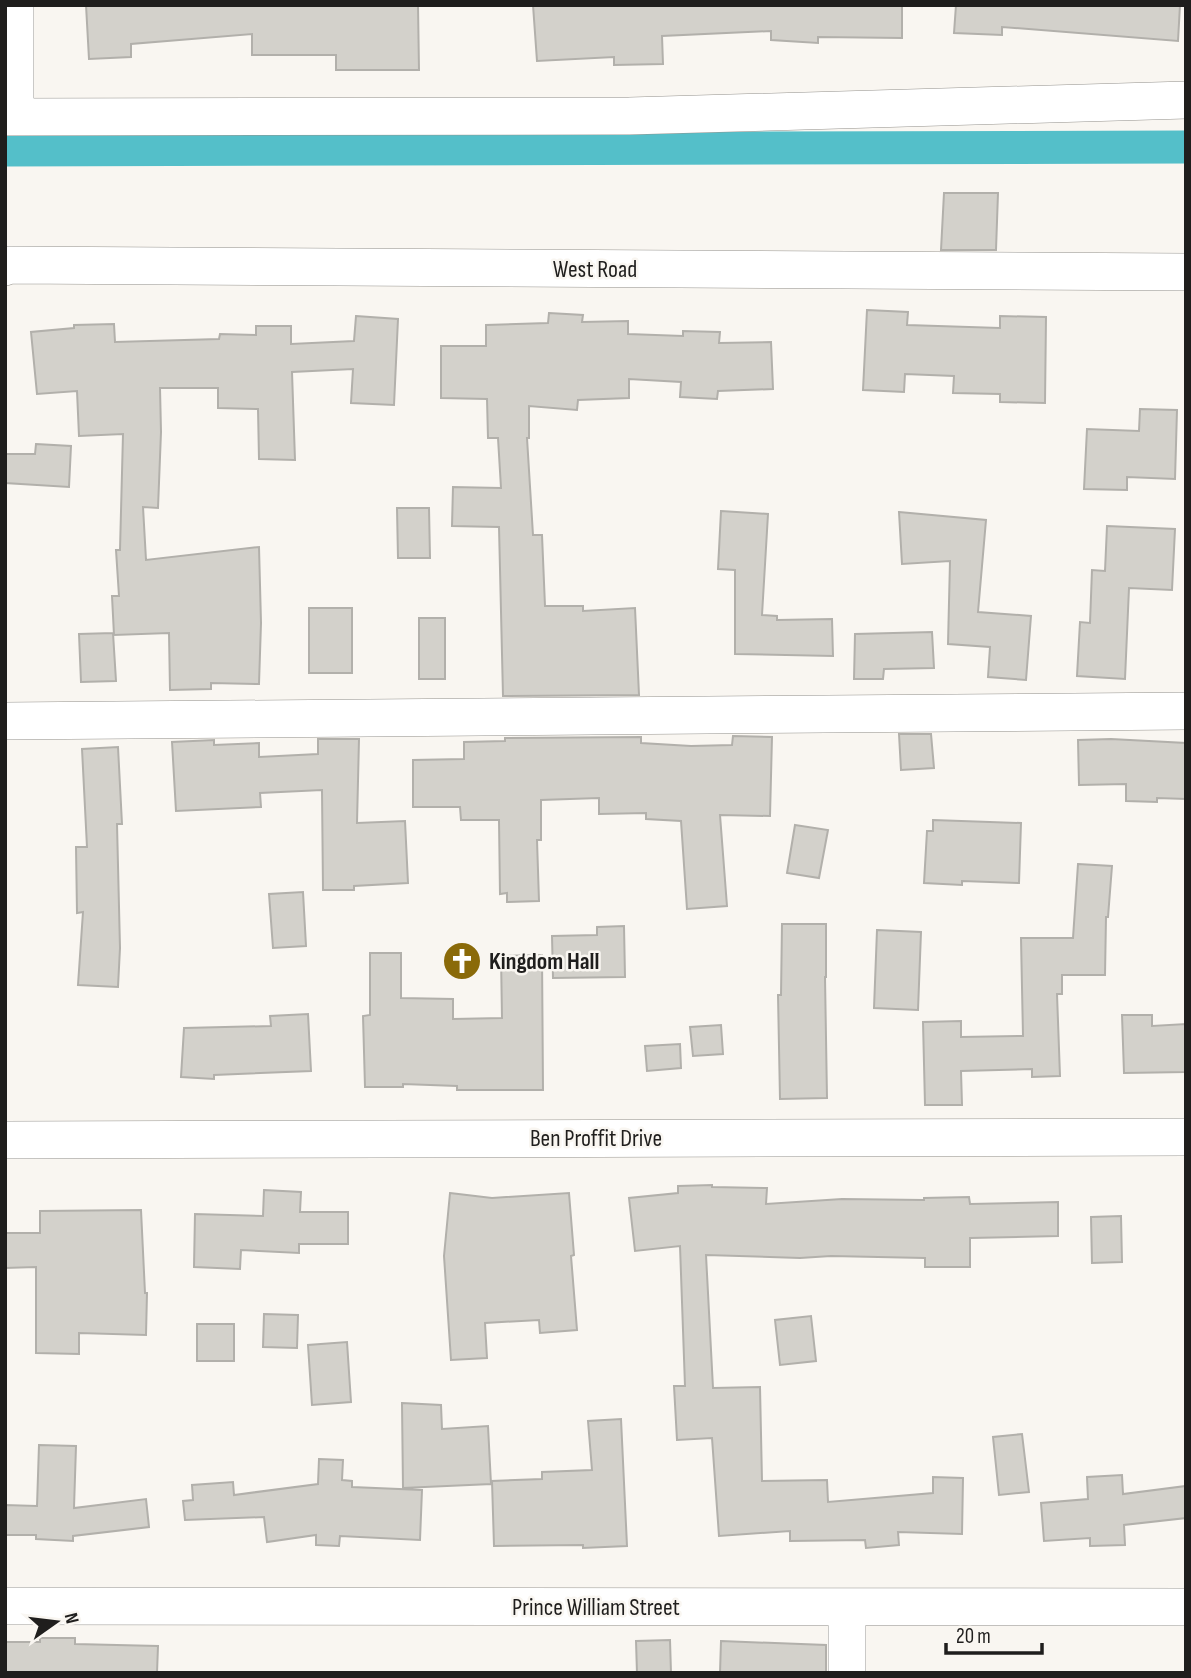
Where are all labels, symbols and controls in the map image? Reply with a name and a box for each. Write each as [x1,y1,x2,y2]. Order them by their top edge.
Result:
street label: West Road [553,255,637,284]
church icon: Kingdom Hall [441,940,483,982]
place label: Kingdom Hall [489,947,599,976]
street label: Ben Proffit Drive [530,1124,662,1153]
north arrow [21,1587,91,1657]
street label: Prince William Street [512,1593,680,1622]
text: N [59,1611,83,1626]
scale bar [946,1612,1042,1656]
text: 20 m [956,1624,991,1649]

